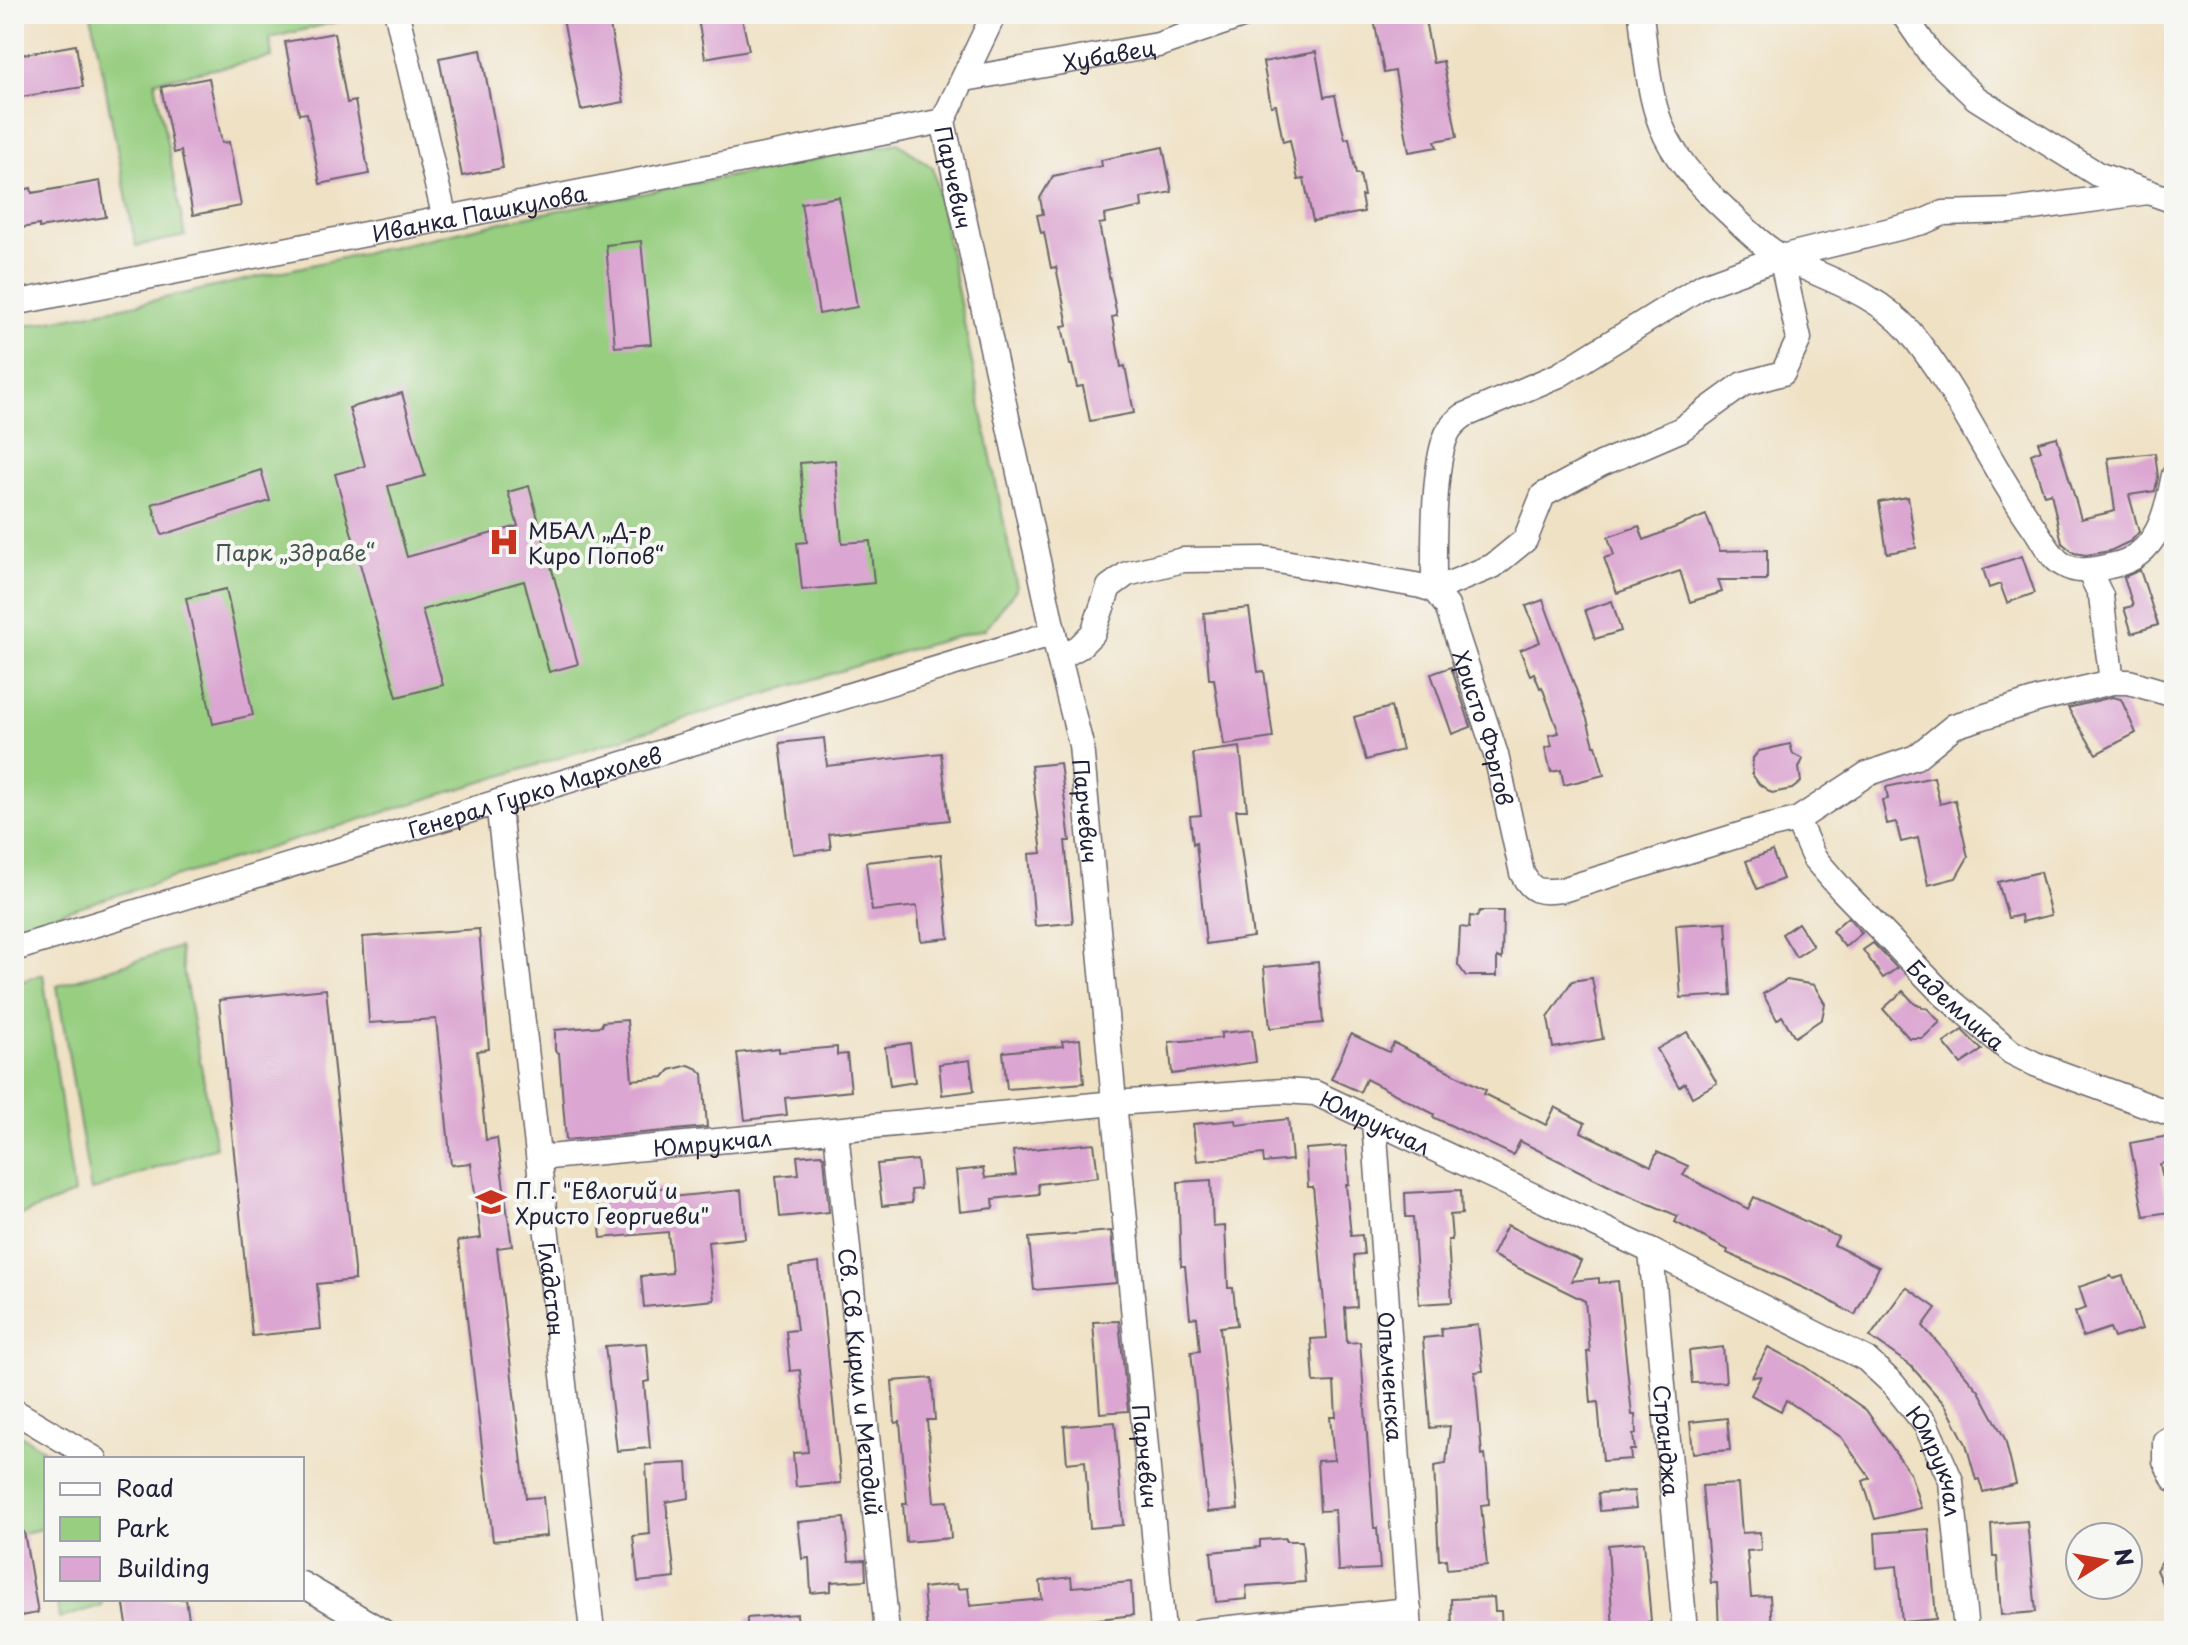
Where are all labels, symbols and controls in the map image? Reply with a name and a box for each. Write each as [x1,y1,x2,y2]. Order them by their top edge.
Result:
street label: Хубавец [1060,29,1158,78]
street label: Парчевич [928,122,982,232]
street label: Иванка Пашкулова [369,175,589,249]
place label: МБАЛ „Д-р Киро Попов“ [528,513,664,571]
hospital icon: МБАЛ „Д-р Киро Попов“ [487,525,521,559]
park label: Парк „Здраве“ [215,535,375,568]
street label: Христо Фъргов [1446,645,1523,808]
street label: Генерал Гурко Мархолев [403,737,666,845]
street label: Парчевич [1066,757,1108,865]
street label: Бадемлика [1900,951,2013,1057]
street label: Юмрукчал [1315,1081,1436,1162]
street label: Юмрукчал [651,1119,773,1164]
place label: П.Г. "Евлогий и Христо Георгиеви" [515,1173,709,1231]
school or university icon: П.Г. "Евлогий и Христо Георгиеви" [474,1185,508,1219]
street label: Гладстон [532,1240,575,1338]
street label: Св. Св. Кирил и Методий [832,1246,892,1517]
street label: Опълченска [1371,1310,1413,1443]
street label: Странджа [1647,1383,1689,1498]
street label: Юмрукчал [1899,1398,1971,1518]
street label: Парчевич [1126,1403,1168,1510]
legend [44,1457,304,1601]
text: Road [116,1469,174,1505]
text: Park [116,1509,170,1545]
north arrow [2064,1521,2144,1601]
text: N [2107,1545,2143,1569]
text: Building [116,1549,210,1585]

